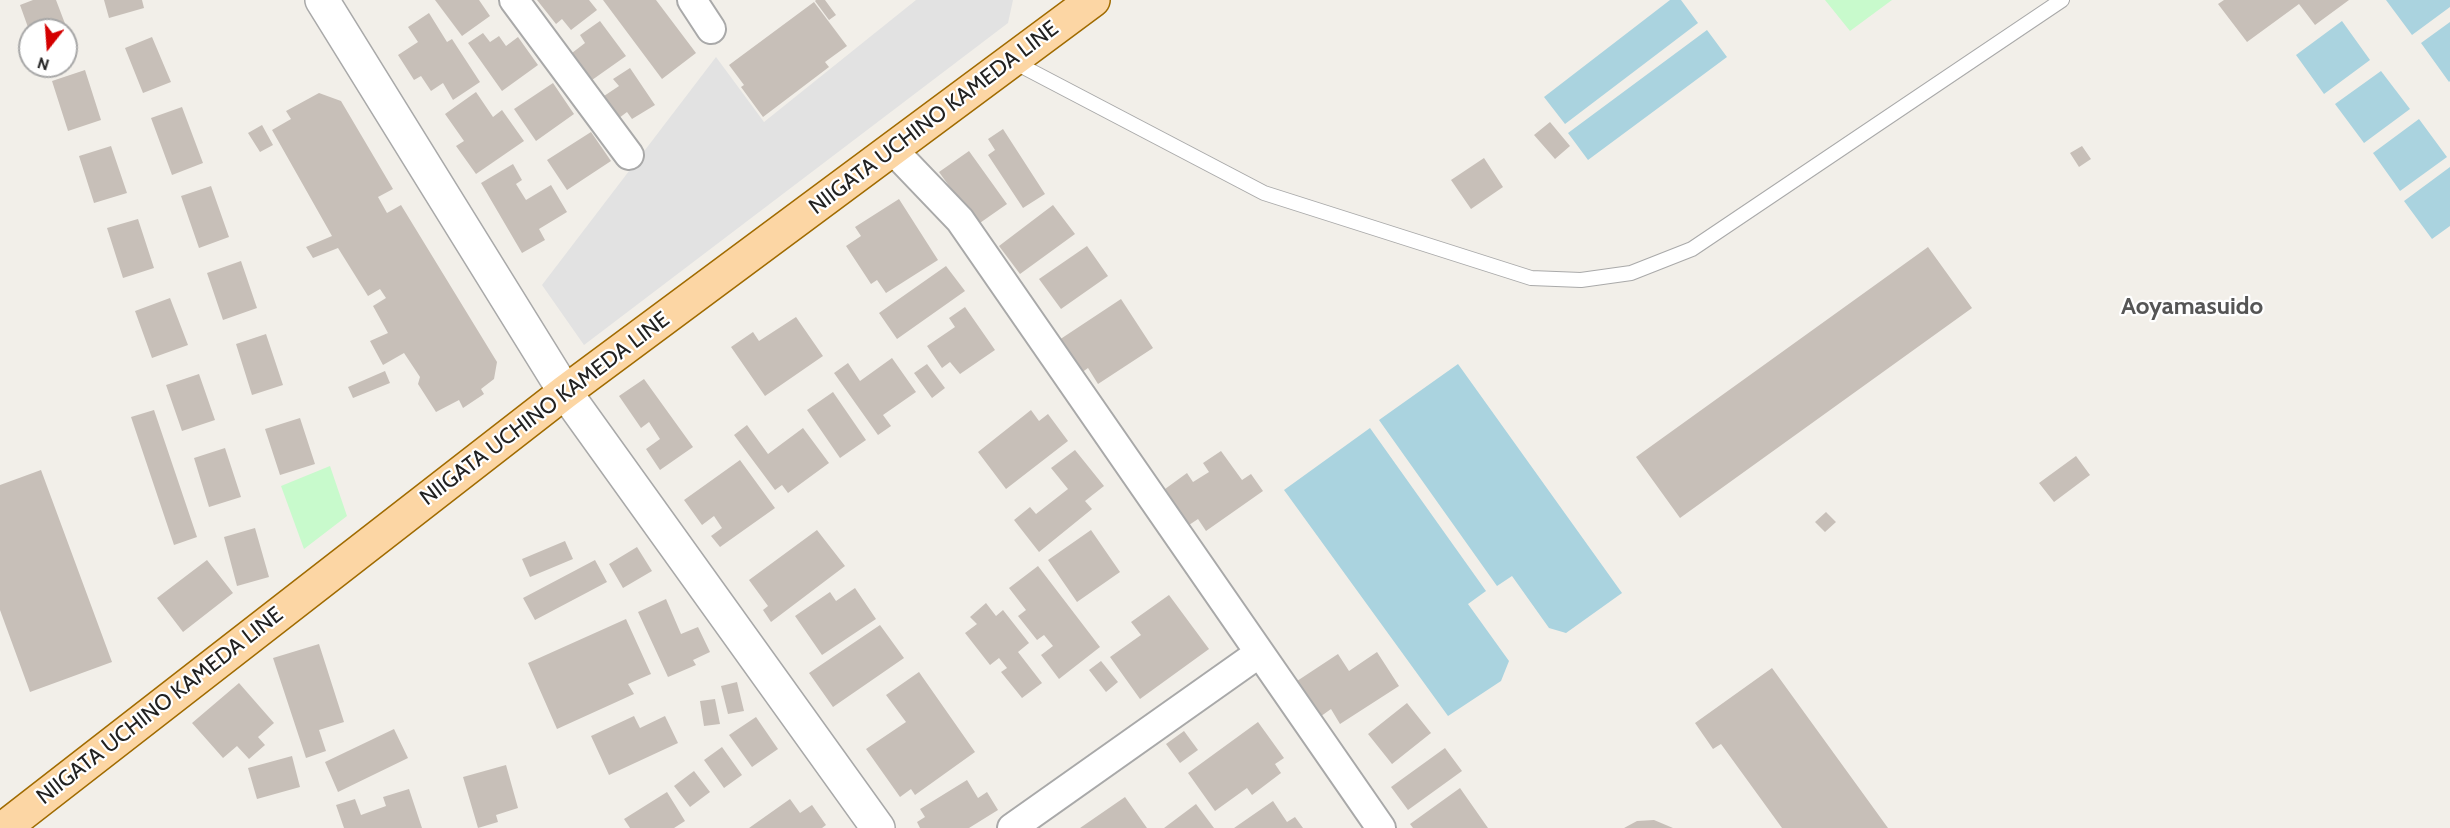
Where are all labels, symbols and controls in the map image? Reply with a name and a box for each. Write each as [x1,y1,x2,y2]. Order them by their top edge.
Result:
street label: NIIGATA UCHINO KAMEDA LINE [804,16,1064,220]
north arrow [18,18,78,78]
text: N [35,53,51,75]
district label: Aoyamasuido [2121,293,2263,321]
street label: NIIGATA UCHINO KAMEDA LINE [415,307,675,511]
street label: NIIGATA UCHINO KAMEDA LINE [32,602,288,810]

